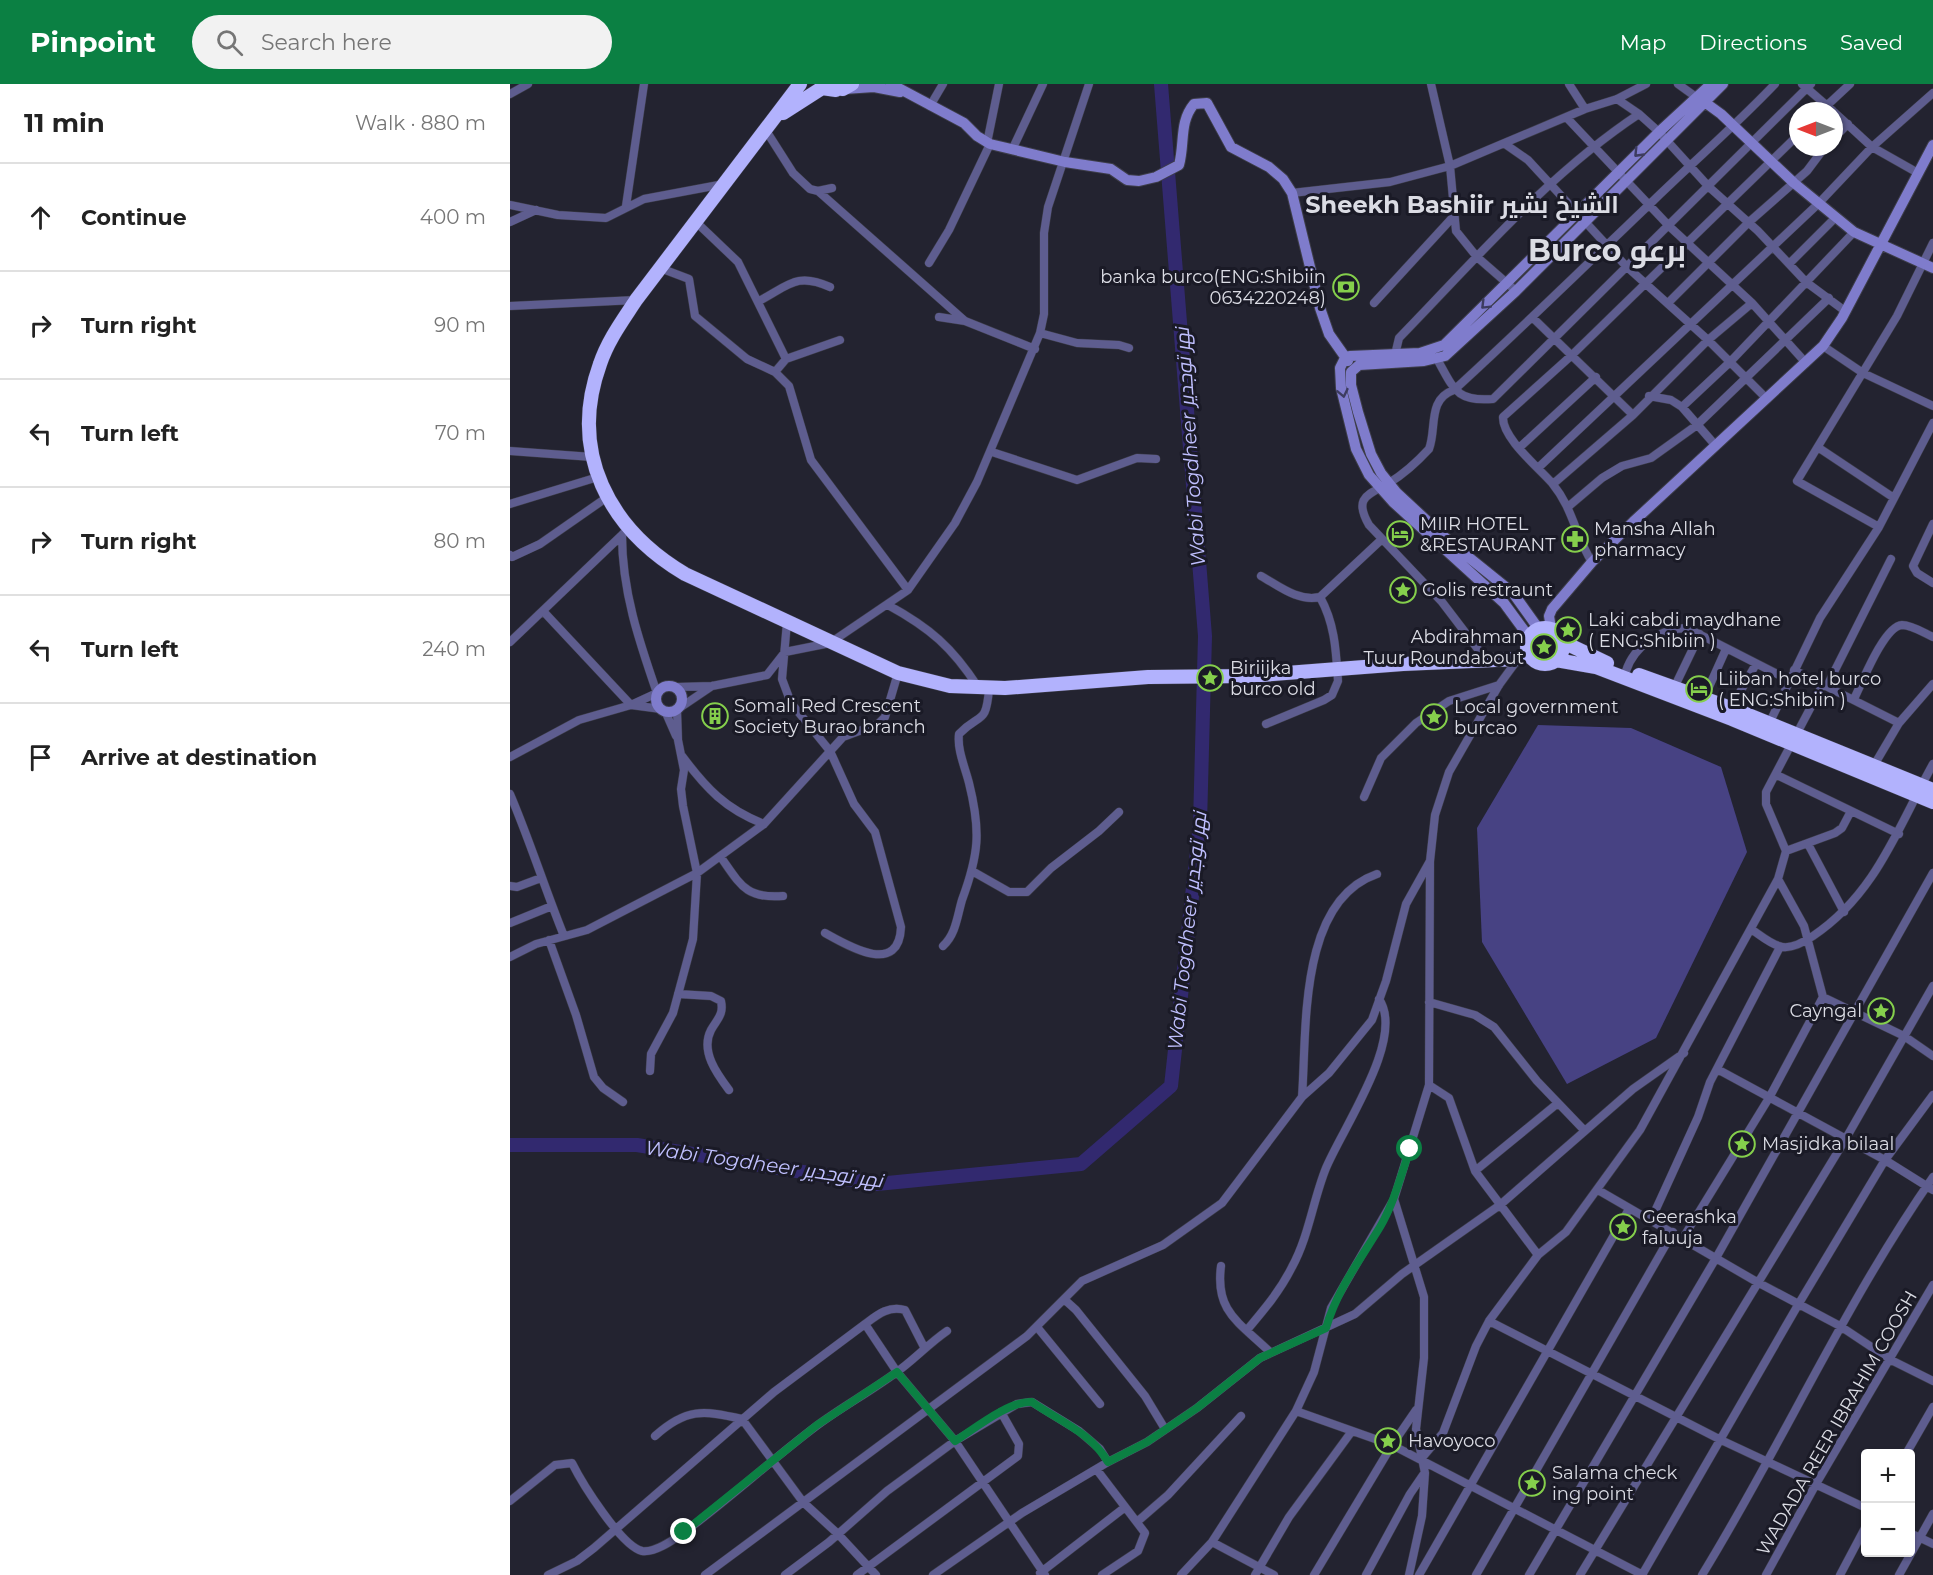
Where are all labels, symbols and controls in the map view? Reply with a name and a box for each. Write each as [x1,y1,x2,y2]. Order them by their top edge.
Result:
search box [192,15,612,69]
text: Pinpoint [30,25,156,59]
icon: search [213,26,246,59]
text: Search here [261,29,392,56]
text: Map [1620,30,1666,55]
text: Directions [1699,30,1807,55]
text: Saved [1840,30,1903,55]
north arrow [1789,102,1843,156]
text: 11 min [24,107,105,139]
text: Walk · 880 m [355,111,486,135]
one-way arrow [1634,146,1645,157]
district label: Sheekh Bashiir الشيخ بشير [1305,190,1619,221]
icon: ahead [24,201,57,234]
text: Continue [81,204,187,231]
text: 400 m [420,205,486,229]
district label: Burco برعو [1528,232,1686,269]
place label: banka burco(ENG:Shibiin 0634220248) [1100,266,1326,309]
bank icon: banka burco(ENG:Shibiin 0634220248) [1331,272,1361,302]
one-way arrow [1481,298,1492,309]
icon: right [24,309,57,342]
text: Turn right [81,312,196,339]
text: 90 m [434,313,486,337]
water label: Wabi Togdheer نهر توجدير [1169,324,1210,567]
one-way arrow [1336,388,1349,398]
icon: left [24,417,57,450]
text: Turn left [81,420,179,447]
text: 70 m [435,421,486,445]
place label: MIIR HOTEL &RESTAURANT [1420,513,1556,556]
place label: Mansha Allah pharmacy [1594,518,1716,561]
hotel icon: MIIR HOTEL &RESTAURANT [1385,519,1415,549]
pharmacy icon: Mansha Allah pharmacy [1560,524,1590,554]
icon: right [24,525,57,558]
text: Turn right [81,528,196,555]
text: 80 m [434,529,486,553]
place icon: Golis restraunt [1388,575,1418,605]
place label: Golis restraunt [1422,579,1553,601]
place label: Laki cabdi maydhane ( ENG:Shibiin ) [1588,609,1781,652]
place icon: Laki cabdi maydhane ( ENG:Shibiin ) [1553,615,1583,645]
place label: Abdirahman Tuur Roundabout [1364,626,1524,669]
place icon: Abdirahman Tuur Roundabout [1529,632,1559,662]
icon: left [24,633,57,666]
text: Turn left [81,636,179,663]
text: 240 m [422,637,486,661]
place label: Biriijka burco old [1230,657,1316,700]
place icon: Biriijka burco old [1195,663,1225,693]
place label: Liiban hotel burco ( ENG:Shibiin ) [1718,668,1881,711]
hotel icon: Liiban hotel burco ( ENG:Shibiin ) [1684,674,1714,704]
place label: Somali Red Crescent Society Burao branch [734,695,926,738]
place label: Local government burcao [1454,696,1618,739]
building icon: Somali Red Crescent Society Burao branch [700,701,730,731]
place icon: Local government burcao [1419,702,1449,732]
icon: arrive [24,741,57,774]
text: Arrive at destination [81,744,317,771]
water label: Wabi Togdheer نهر توجدير [1163,808,1212,1051]
place icon: Cayngal [1866,996,1896,1026]
place label: Cayngal [1789,1000,1862,1022]
place icon: Masjidka bilaal [1727,1129,1757,1159]
place label: Masjidka bilaal [1762,1133,1894,1155]
water label: Wabi Togdheer نهر توجدير [644,1135,887,1193]
route start [1396,1135,1422,1161]
place label: Geerashka faluuja [1642,1206,1737,1249]
place icon: Geerashka faluuja [1608,1212,1638,1242]
street label: WADADA REER IBRAHIM COOSH [1752,1287,1922,1559]
place icon: Havoyoco [1373,1426,1403,1456]
place label: Havoyoco [1408,1430,1496,1452]
map controls [1861,1449,1915,1557]
button: + [1861,1449,1915,1503]
place label: Salama check ing point [1552,1462,1678,1505]
place icon: Salama check ing point [1517,1468,1547,1498]
button: − [1861,1503,1915,1557]
route end [670,1518,696,1544]

